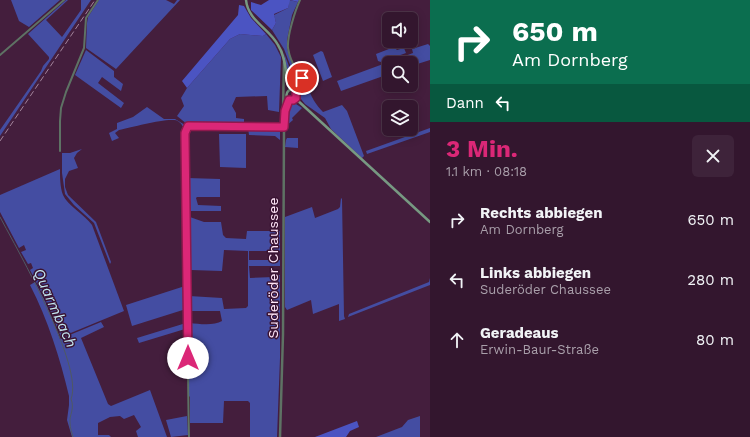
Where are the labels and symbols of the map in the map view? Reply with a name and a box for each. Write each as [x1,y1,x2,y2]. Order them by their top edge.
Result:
pin [285,61,319,95]
street label: Suderöder Chaussee [265,197,281,339]
water label: Quarmbach [30,266,80,350]
position arrow [167,337,209,379]

